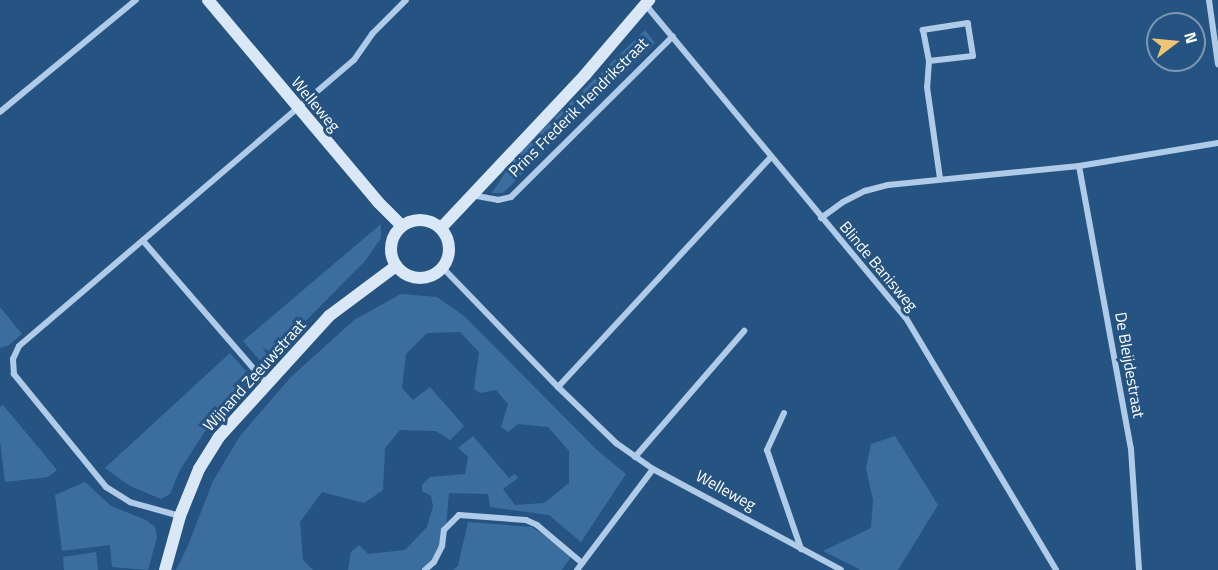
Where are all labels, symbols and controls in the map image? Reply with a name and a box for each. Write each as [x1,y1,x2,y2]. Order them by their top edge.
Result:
north arrow [1146,12,1206,72]
text: N [1178,29,1204,46]
street label: Prins Frederik Hendrikstraat [504,33,652,181]
street label: Welleweg [288,73,344,135]
street label: Blinde Banisweg [836,217,922,315]
street label: De Bleijdestraat [1111,310,1149,420]
street label: Wijnand Zeeuwstraat [199,315,309,435]
street label: Welleweg [693,466,759,514]

